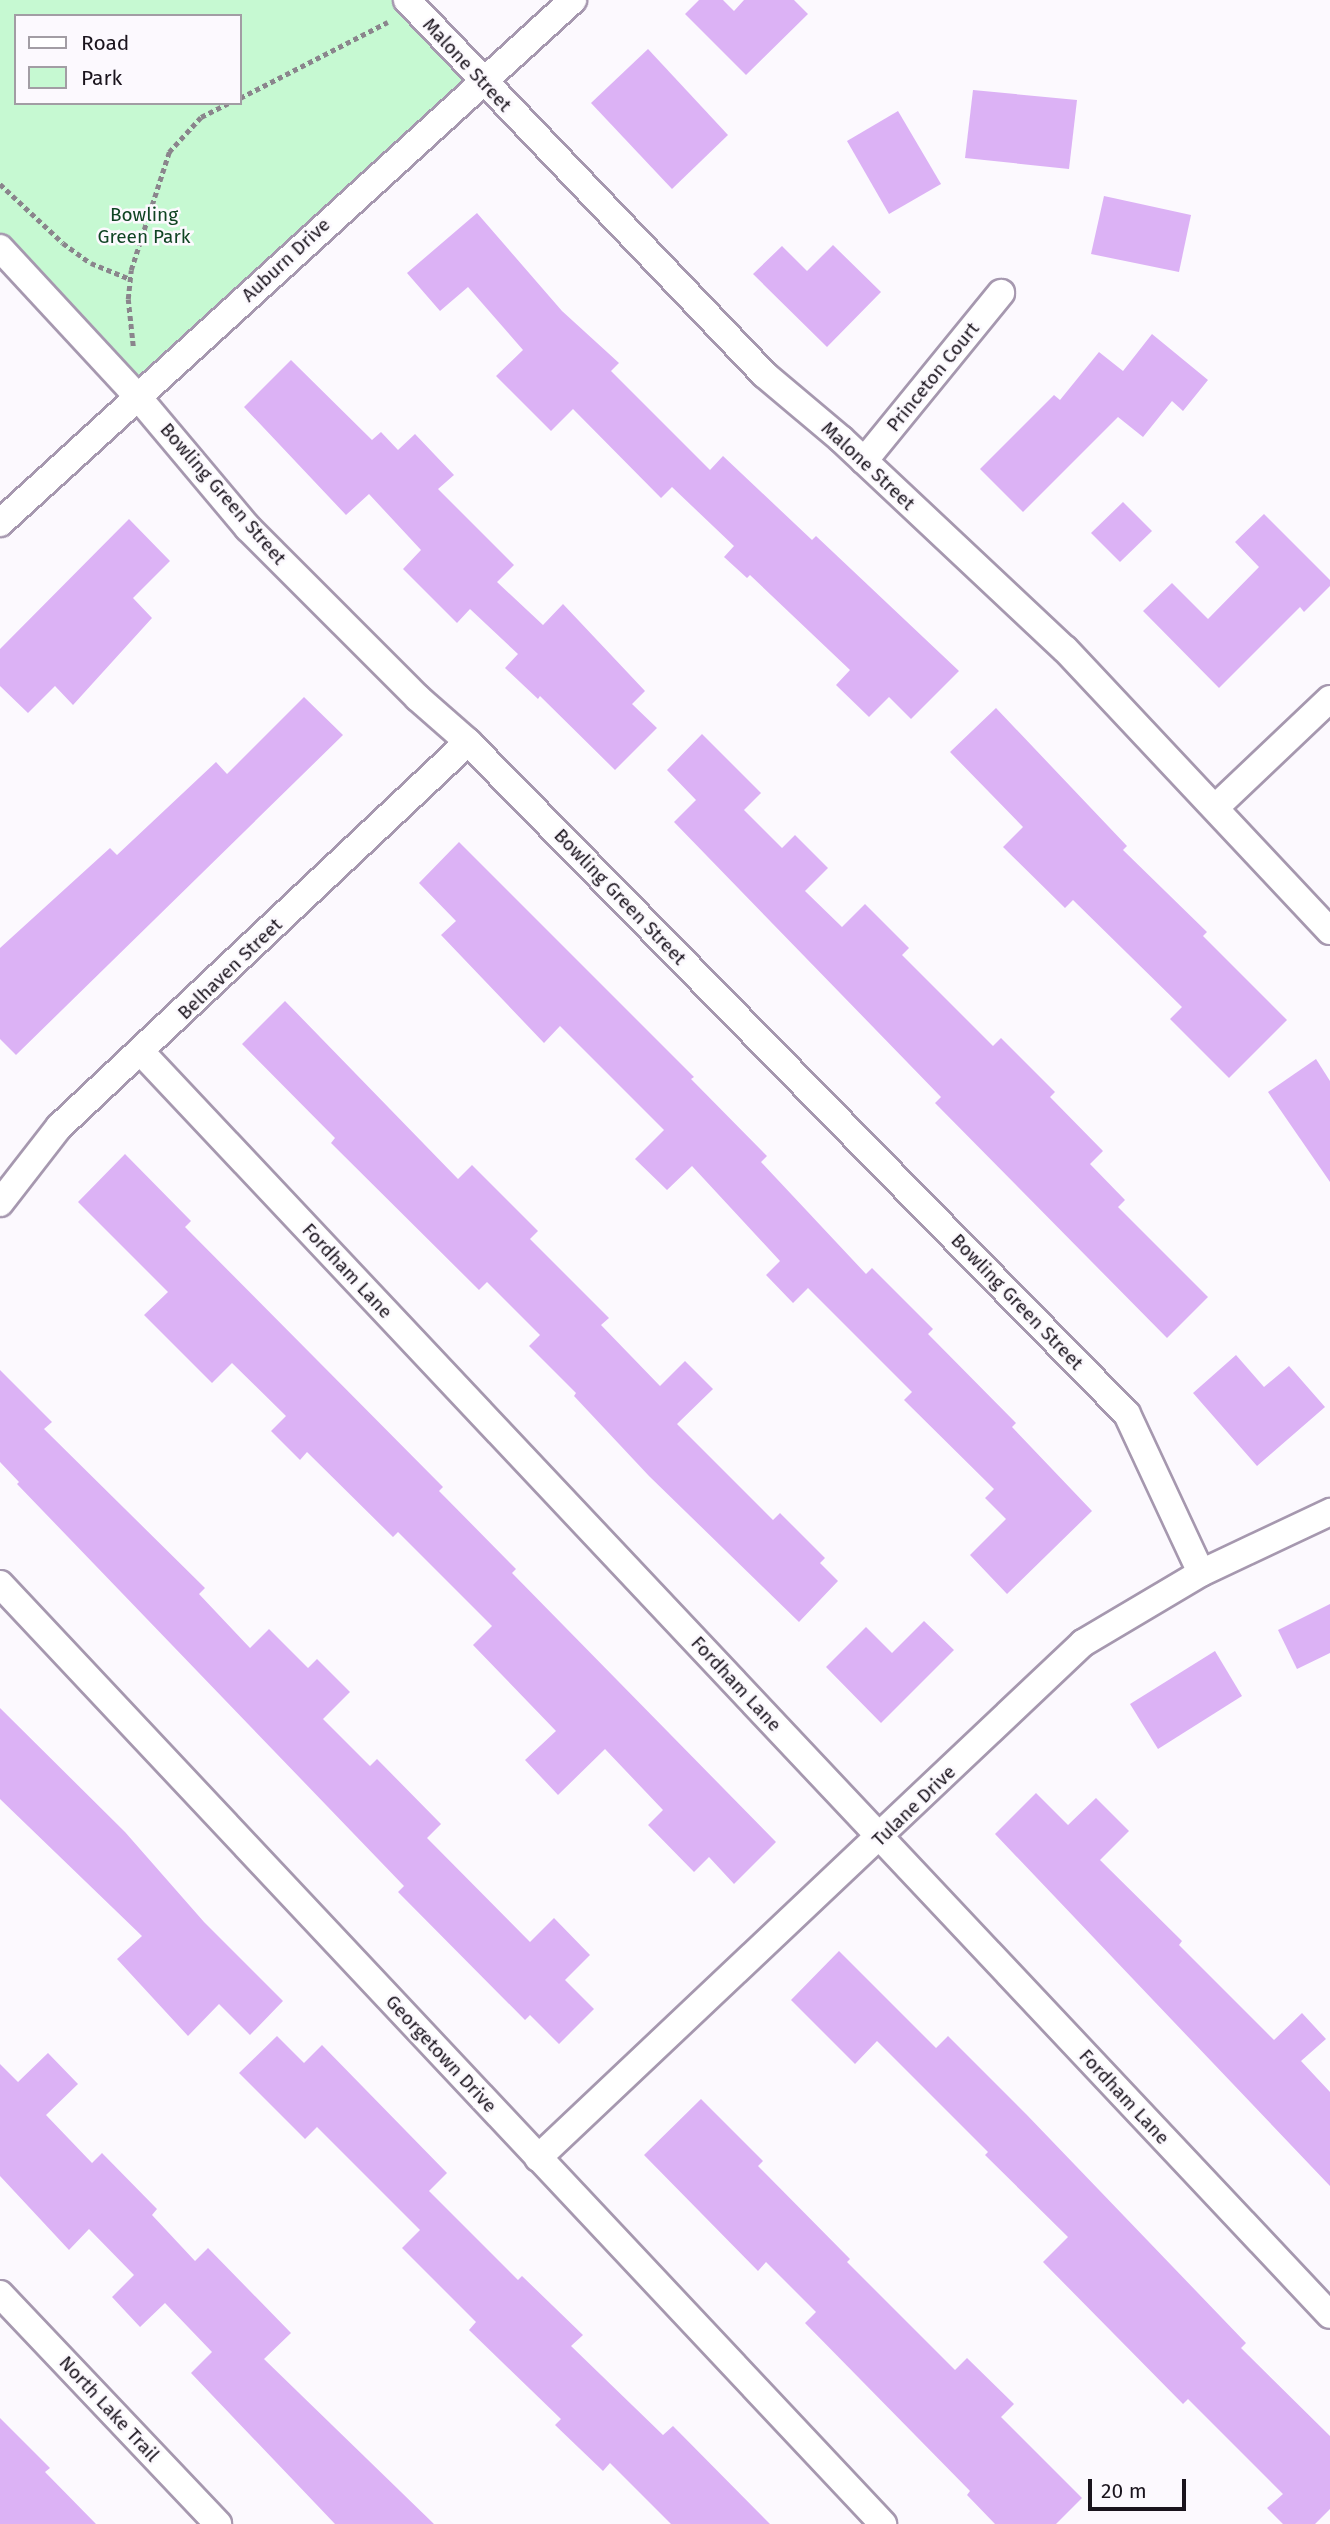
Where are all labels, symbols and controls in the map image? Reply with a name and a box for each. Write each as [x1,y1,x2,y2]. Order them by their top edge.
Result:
legend [14,14,242,105]
street label: Malone Street [418,14,516,116]
text: Road [81,30,129,56]
text: Park [81,65,122,91]
park label: Bowling Green Park [97,204,191,248]
street label: Auburn Drive [237,213,335,307]
street label: Princeton Court [882,318,984,436]
street label: Malone Street [817,417,919,515]
street label: Bowling Green Street [155,418,291,570]
street label: Bowling Green Street [549,824,691,970]
street label: Belhaven Street [173,914,287,1024]
street label: Fordham Lane [297,1219,397,1323]
street label: Bowling Green Street [946,1229,1088,1375]
street label: Fordham Lane [686,1632,786,1736]
street label: Tulane Drive [868,1761,960,1851]
street label: Georgetown Drive [381,1990,501,2118]
street label: Fordham Lane [1074,2045,1174,2149]
street label: North Lake Trail [54,2351,164,2467]
scale bar [1092,2464,1190,2508]
text: 20 m [1101,2478,1147,2504]

